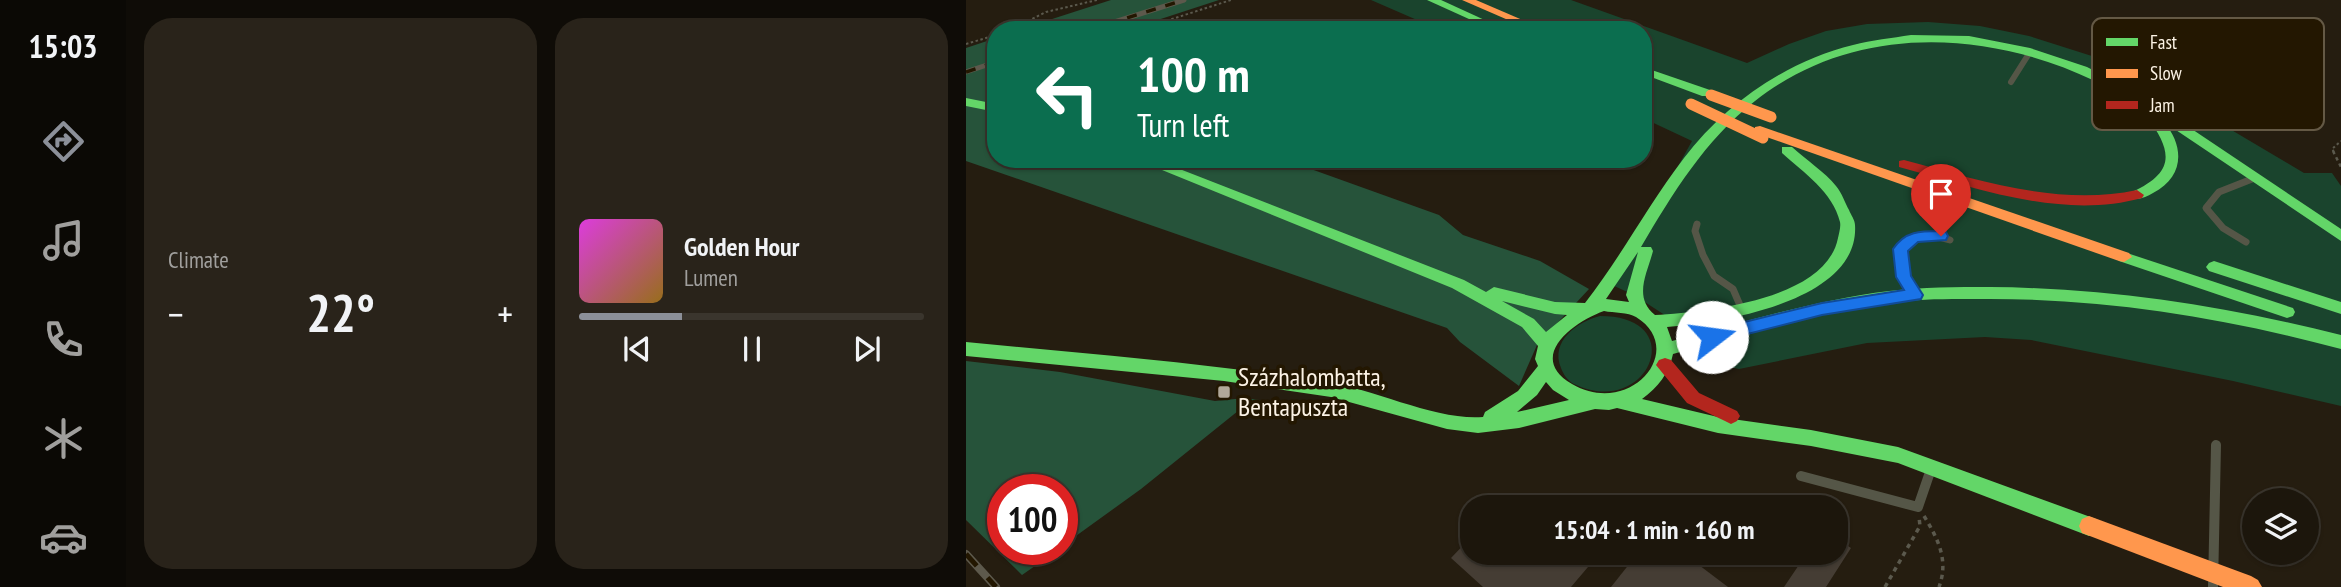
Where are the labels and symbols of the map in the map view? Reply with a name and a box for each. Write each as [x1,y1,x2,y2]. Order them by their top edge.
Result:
legend [2092,18,2324,130]
text: Fast [2150,30,2178,54]
text: Slow [2150,61,2183,85]
text: Jam [2149,93,2175,117]
pin [1911,164,1971,236]
position arrow [1675,300,1749,374]
place label: Százhalombatta, Bentapuszta [1238,360,1386,423]
marker: Százhalombatta, Bentapuszta [1216,384,1232,400]
speed limit sign: 100 [987,474,1078,565]

